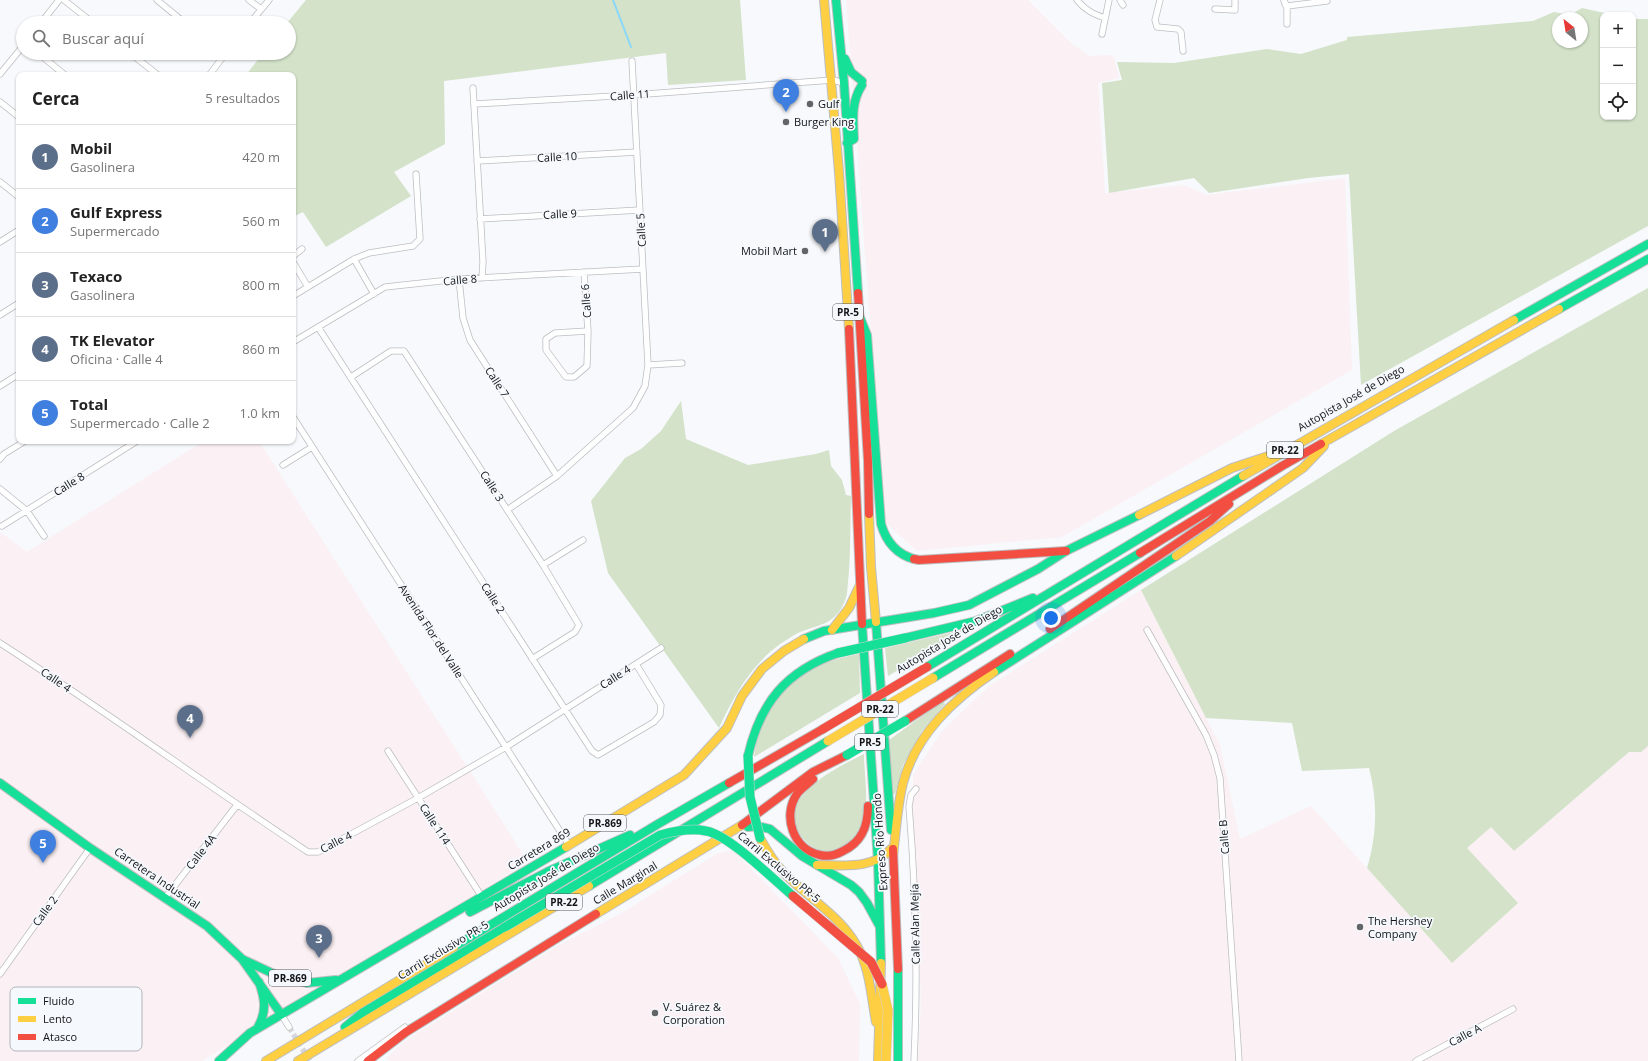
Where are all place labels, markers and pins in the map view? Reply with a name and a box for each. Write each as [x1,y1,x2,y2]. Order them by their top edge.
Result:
pin: 2 [773,79,799,112]
place label: Gulf [818,96,841,111]
marker: Gulf [805,99,815,109]
place label: Burger King [794,114,854,129]
marker: Burger King [781,117,791,127]
pin: 1 [812,219,838,252]
place label: Mobil Mart [741,243,797,258]
marker: Mobil Mart [800,246,810,256]
pin: 4 [177,705,203,738]
pin: 5 [30,830,56,863]
place label: The Hershey Company [1368,913,1433,941]
marker: The Hershey Company [1355,922,1365,932]
pin: 3 [306,925,332,958]
place label: V. Suárez & Corporation [663,999,725,1027]
marker: V. Suárez & Corporation [650,1008,660,1018]

